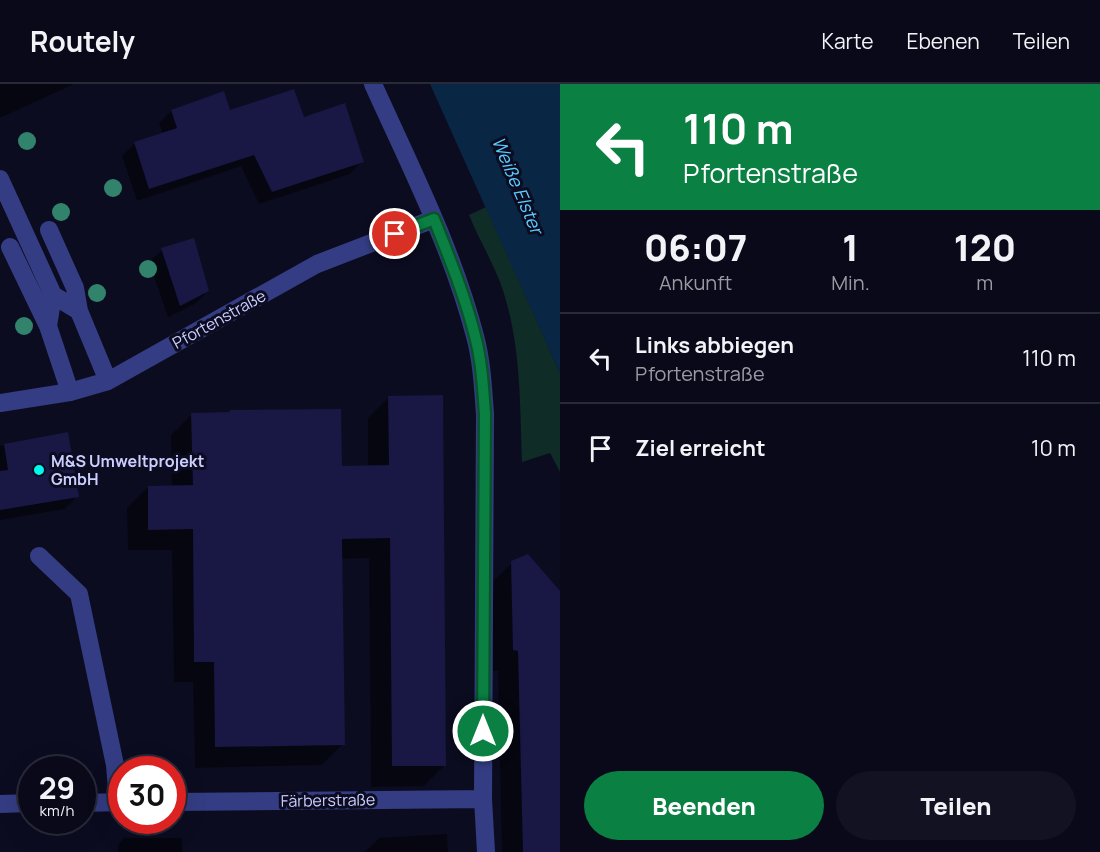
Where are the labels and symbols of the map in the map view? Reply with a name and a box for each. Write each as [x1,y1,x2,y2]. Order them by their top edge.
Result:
water label: Weiße Elster [487,133,550,239]
pin [369,208,420,259]
street label: Pfortenstraße [168,284,270,354]
place label: M&S Umweltprojekt GmbH [51,450,204,490]
marker: M&S Umweltprojekt GmbH [32,463,46,477]
position arrow [451,699,515,763]
speed limit sign: 30 [108,756,186,834]
street label: Färberstraße [280,788,376,812]

